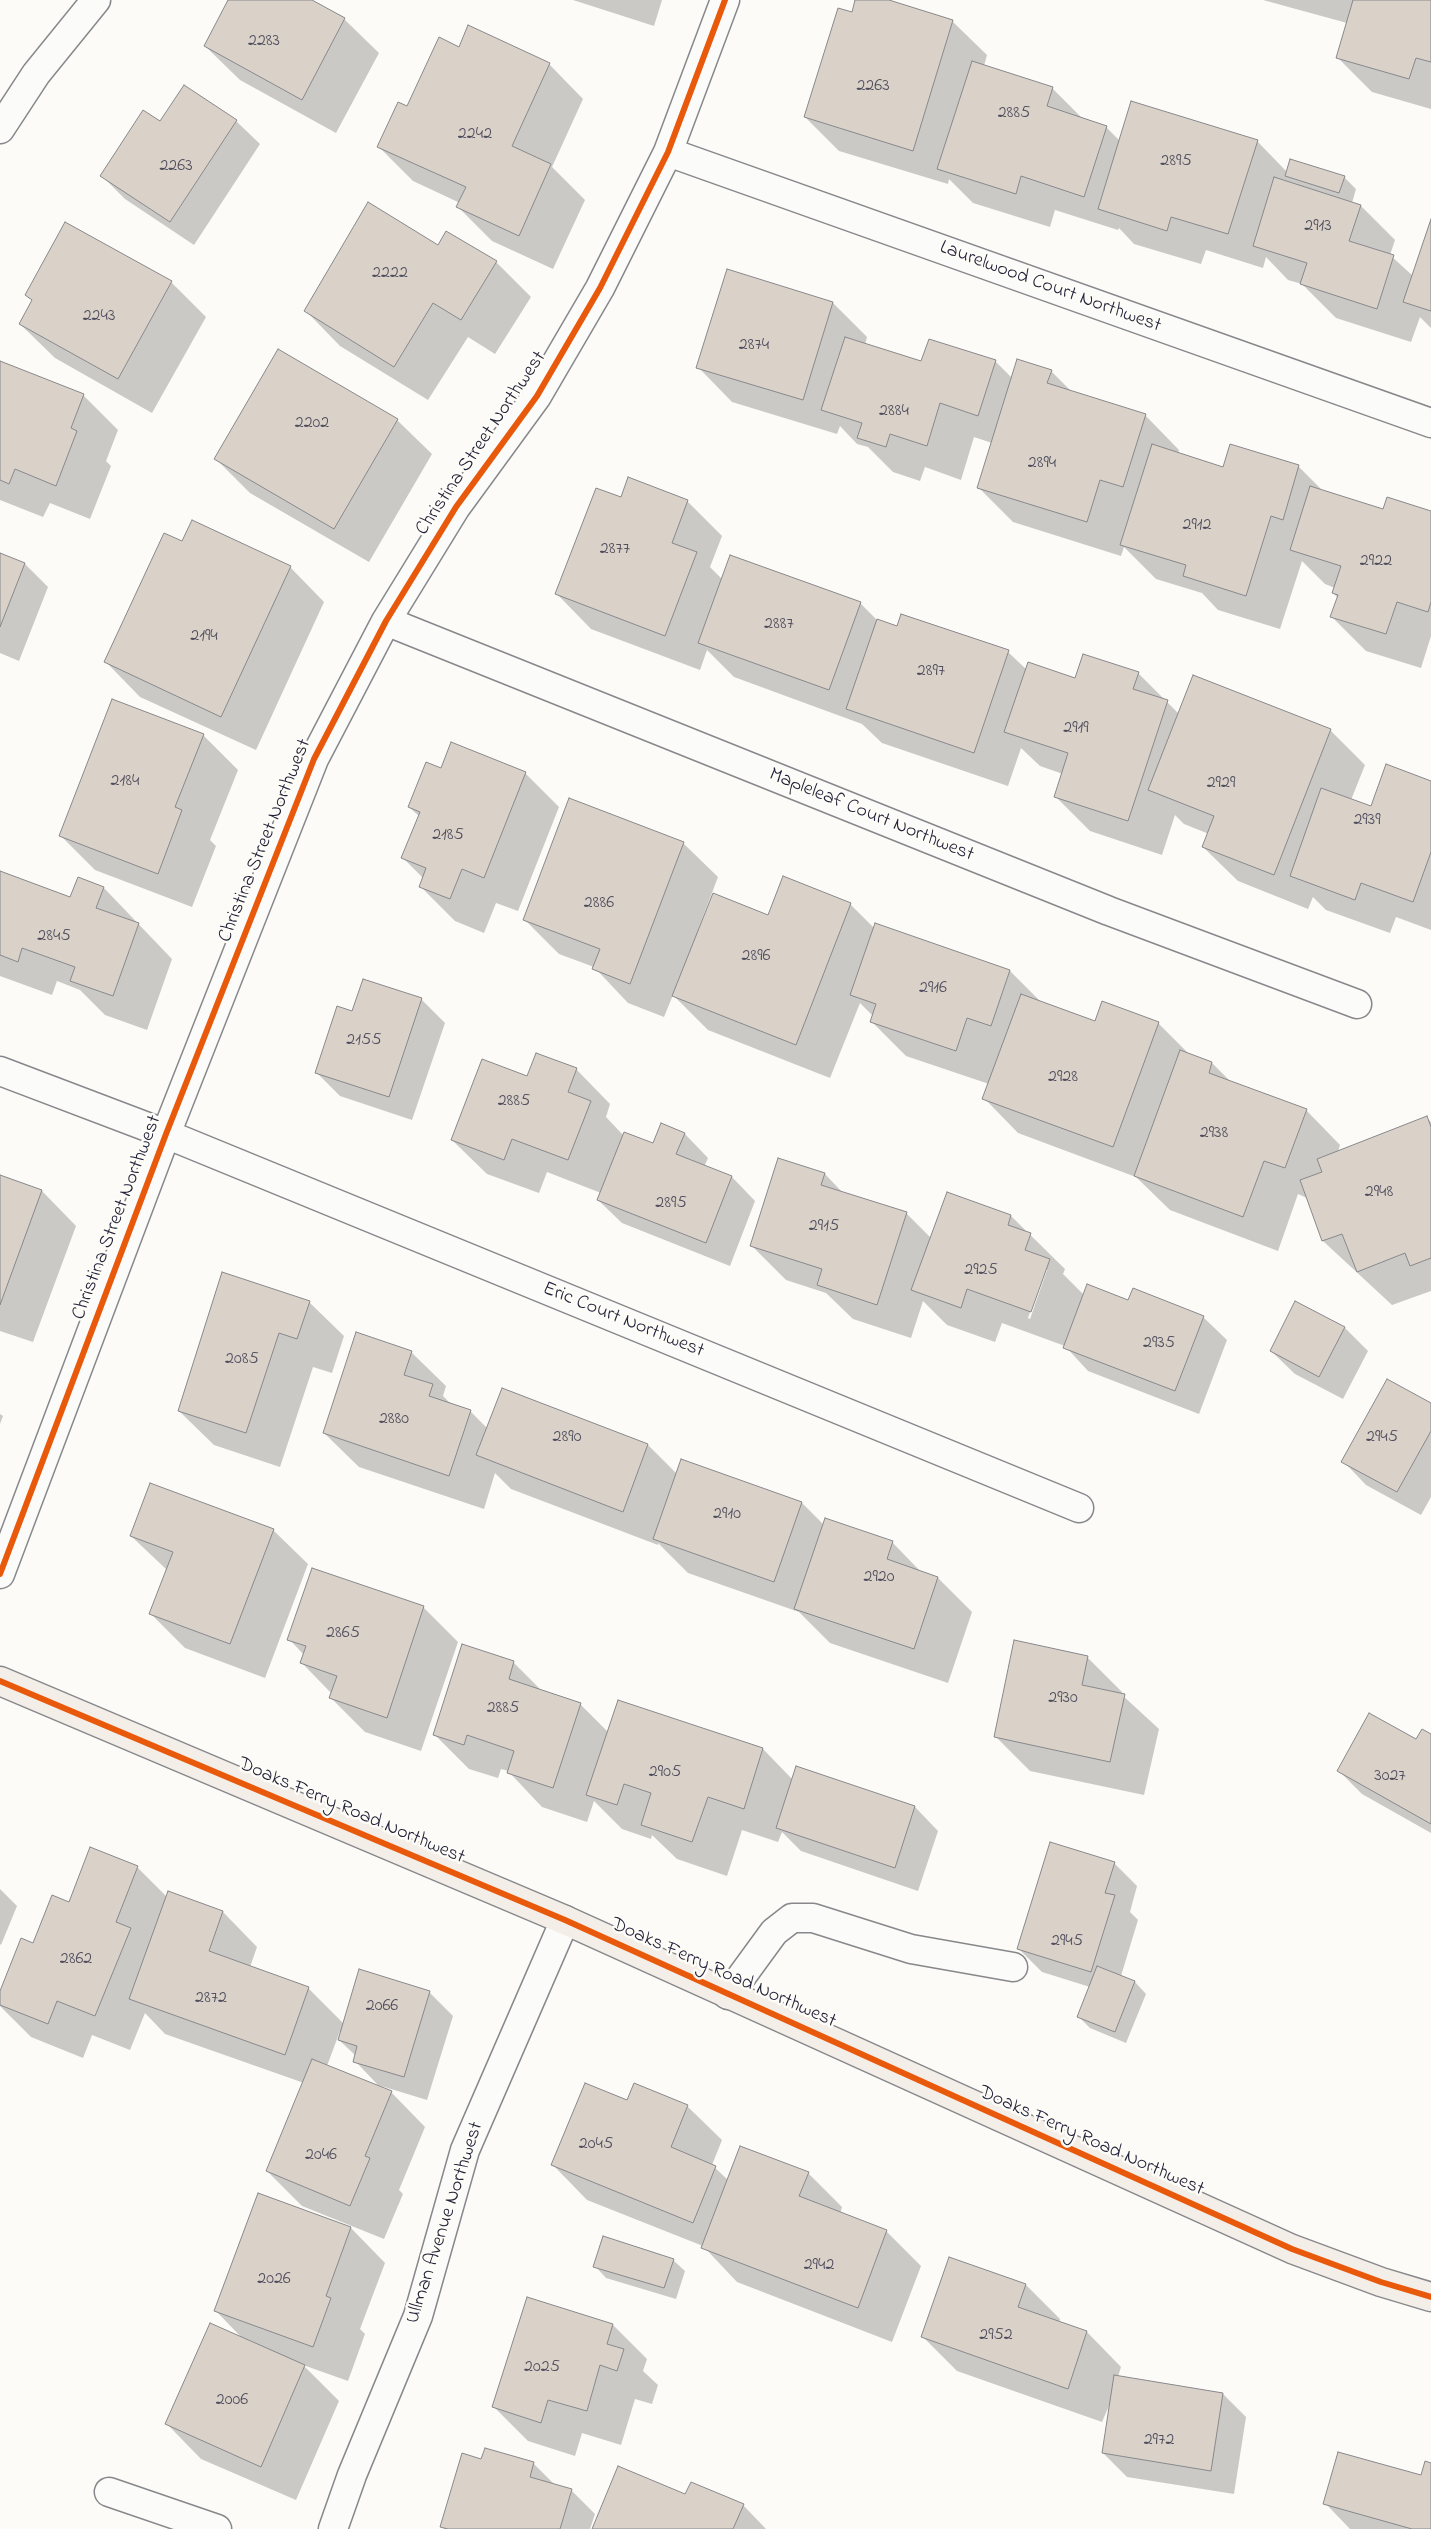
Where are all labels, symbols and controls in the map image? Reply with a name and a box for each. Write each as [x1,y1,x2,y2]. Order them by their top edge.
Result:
house number: 2283 [248,31,280,53]
house number: 2263 [856,76,890,98]
house number: 2885 [998,103,1030,125]
house number: 2242 [458,124,492,146]
house number: 2895 [1160,151,1192,173]
house number: 2263 [159,156,193,178]
house number: 2913 [1304,216,1332,238]
street label: Laurelwood Court Northwest [936,237,1164,339]
house number: 2222 [372,263,408,285]
house number: 2243 [83,306,115,328]
house number: 2874 [739,335,769,357]
street label: Christina Street Northwest [411,347,553,541]
house number: 2884 [879,401,909,423]
house number: 2202 [295,413,329,435]
house number: 2894 [1028,453,1056,475]
house number: 2912 [1182,515,1212,537]
house number: 2877 [600,539,630,561]
house number: 2922 [1360,551,1392,573]
house number: 2887 [764,614,794,636]
house number: 2194 [190,626,218,648]
house number: 2897 [917,661,945,683]
house number: 2919 [1063,718,1089,740]
street label: Christina Street Northwest [214,736,318,946]
street label: Mapleleaf Court Northwest [765,764,977,868]
house number: 2184 [111,771,139,793]
house number: 2929 [1207,773,1235,795]
house number: 2939 [1353,810,1381,832]
house number: 2185 [432,825,464,847]
house number: 2886 [584,893,614,915]
house number: 2845 [37,926,71,948]
house number: 2896 [741,946,771,968]
house number: 2916 [919,978,947,1000]
house number: 2155 [346,1030,382,1052]
house number: 2928 [1048,1067,1078,1089]
house number: 2885 [498,1091,530,1113]
street label: Christina Street Northwest [68,1112,168,1324]
house number: 2938 [1200,1123,1228,1145]
house number: 2948 [1365,1182,1393,1204]
house number: 2895 [655,1193,687,1215]
house number: 2915 [809,1216,839,1238]
house number: 2925 [964,1260,998,1282]
street label: Eric Court Northwest [539,1278,707,1364]
house number: 2935 [1143,1333,1175,1355]
house number: 2085 [225,1349,259,1371]
house number: 2880 [379,1409,409,1431]
house number: 2890 [553,1427,581,1449]
house number: 2945 [1366,1427,1398,1449]
house number: 2910 [713,1504,741,1526]
house number: 2920 [863,1567,895,1589]
house number: 2865 [326,1623,360,1645]
house number: 2930 [1048,1688,1078,1710]
house number: 2885 [487,1698,519,1720]
street label: Doaks Ferry Road Northwest [234,1753,468,1871]
house number: 2905 [649,1762,681,1784]
house number: 3027 [1374,1766,1406,1788]
street label: Doaks Ferry Road Northwest [607,1913,839,2035]
house number: 2945 [1051,1931,1083,1953]
house number: 2862 [60,1949,92,1971]
house number: 2872 [195,1988,227,2010]
house number: 2066 [366,1996,398,2018]
street label: Doaks Ferry Road Northwest [975,2081,1207,2203]
street label: Ullman Avenue Northwest [402,2119,490,2327]
house number: 2045 [579,2134,613,2156]
house number: 2046 [305,2145,337,2167]
house number: 2942 [804,2255,834,2277]
house number: 2026 [257,2269,291,2291]
house number: 2952 [979,2325,1013,2347]
house number: 2025 [524,2357,560,2379]
house number: 2006 [216,2390,248,2412]
house number: 2972 [1144,2430,1174,2452]

